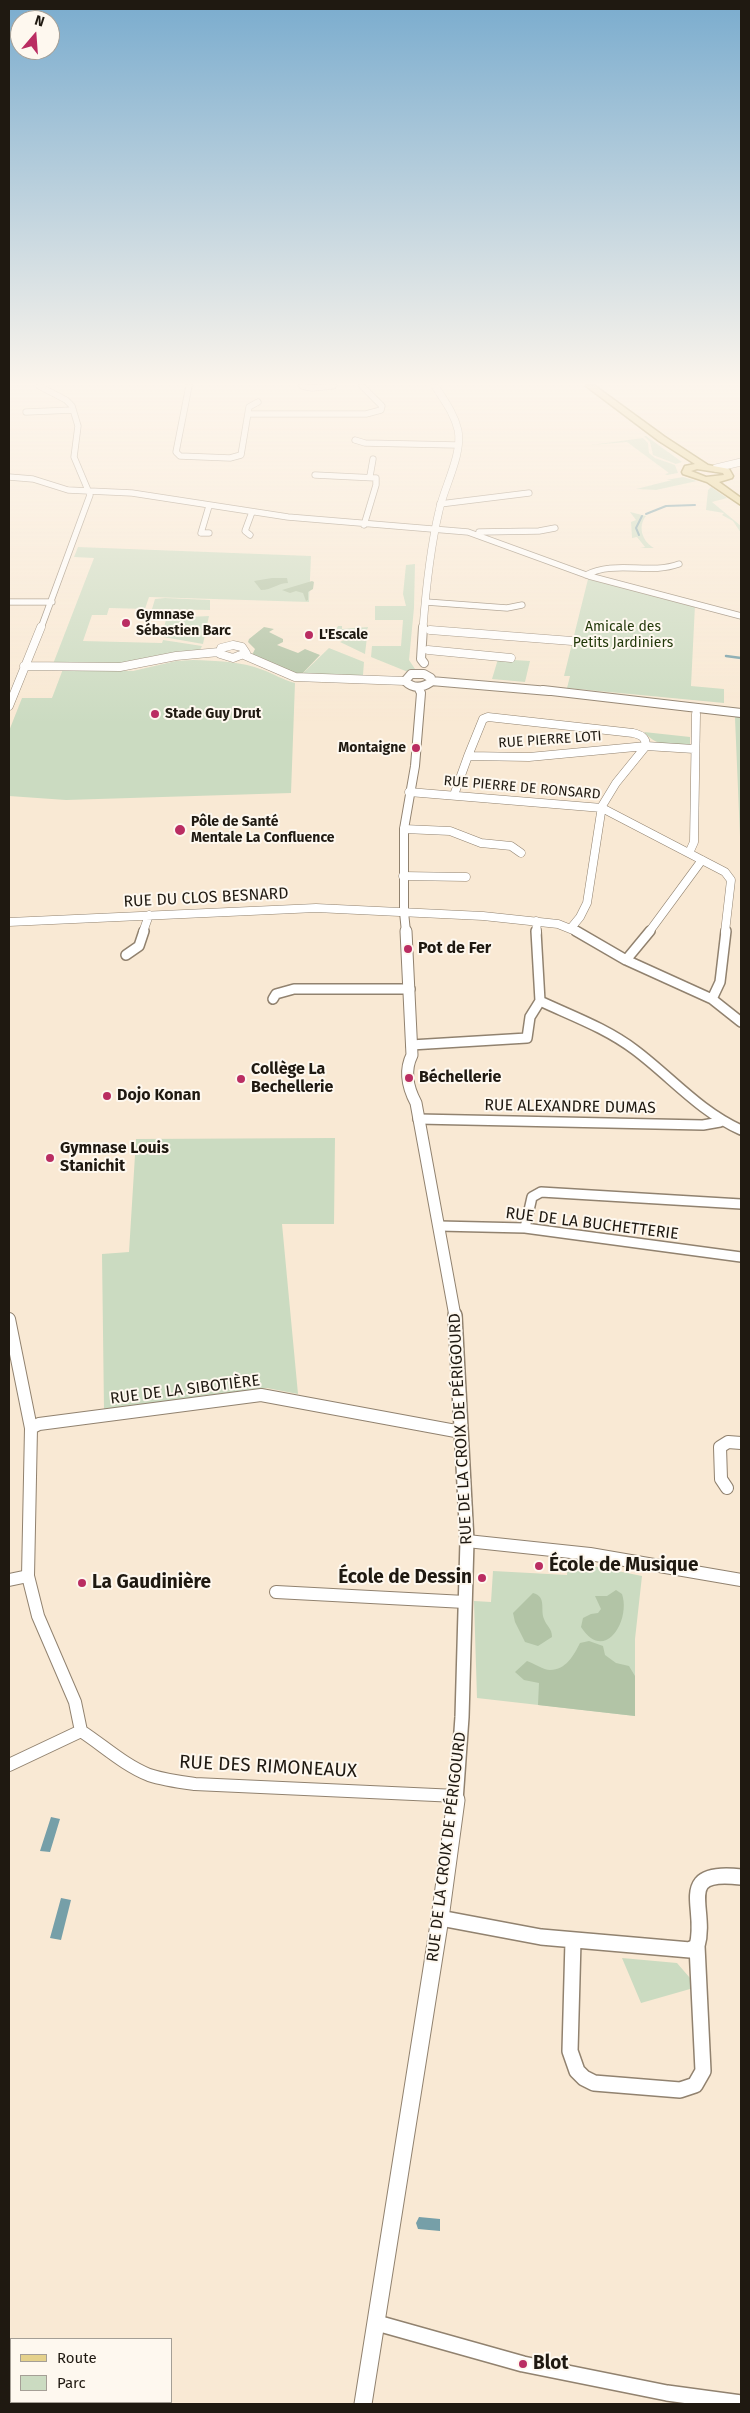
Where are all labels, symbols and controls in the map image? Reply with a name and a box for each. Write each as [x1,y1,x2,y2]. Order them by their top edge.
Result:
north arrow [10,10,60,60]
text: N [32,12,47,31]
place label: Gymnase Sébastien Barc [136,607,231,640]
marker: Gymnase Sébastien Barc [120,617,132,629]
park label: Amicale des Petits Jardiniers [573,619,673,652]
place label: L'Escale [319,627,368,643]
marker: L'Escale [303,629,315,641]
place label: Stade Guy Drut [165,706,261,722]
marker: Stade Guy Drut [149,708,161,720]
street label: RUE PIERRE LOTI [498,728,602,752]
place label: Montaigne [338,740,406,756]
marker: Montaigne [410,742,422,754]
street label: RUE PIERRE DE RONSARD [443,773,601,803]
place label: Pôle de Santé Mentale La Confluence [191,814,335,846]
marker: Pôle de Santé Mentale La Confluence [173,823,187,837]
street label: RUE DU CLOS BESNARD [123,884,289,912]
place label: Pot de Fer [418,939,491,959]
marker: Pot de Fer [402,943,414,955]
place label: Collège La Bechellerie [251,1060,333,1098]
place label: Béchellerie [419,1068,501,1088]
marker: Béchellerie [403,1072,415,1084]
marker: Collège La Bechellerie [235,1073,247,1085]
place label: Dojo Konan [117,1086,201,1106]
marker: Dojo Konan [101,1090,113,1102]
street label: RUE ALEXANDRE DUMAS [484,1096,656,1118]
place label: Gymnase Louis Stanichit [60,1139,169,1177]
marker: Gymnase Louis Stanichit [44,1152,56,1164]
street label: RUE DE LA BUCHETTERIE [504,1204,680,1244]
street label: RUE DE LA CROIX DE PÉRIGOURD [445,1313,477,1545]
street label: RUE DE LA SIBOTIÈRE [109,1371,261,1409]
place label: École de Musique [549,1555,698,1577]
marker: École de Musique [533,1560,545,1572]
place label: École de Dessin [338,1567,472,1589]
place label: La Gaudinière [92,1572,211,1594]
marker: École de Dessin [476,1572,488,1584]
marker: La Gaudinière [76,1577,88,1589]
street label: RUE DE LA CROIX DE PÉRIGOURD [423,1731,471,1963]
street label: RUE DES RIMONEAUX [178,1751,358,1783]
legend [10,2338,172,2403]
text: Route [57,2349,97,2367]
place label: Blot [533,2353,569,2375]
marker: Blot [517,2358,529,2370]
text: Parc [57,2374,86,2392]

